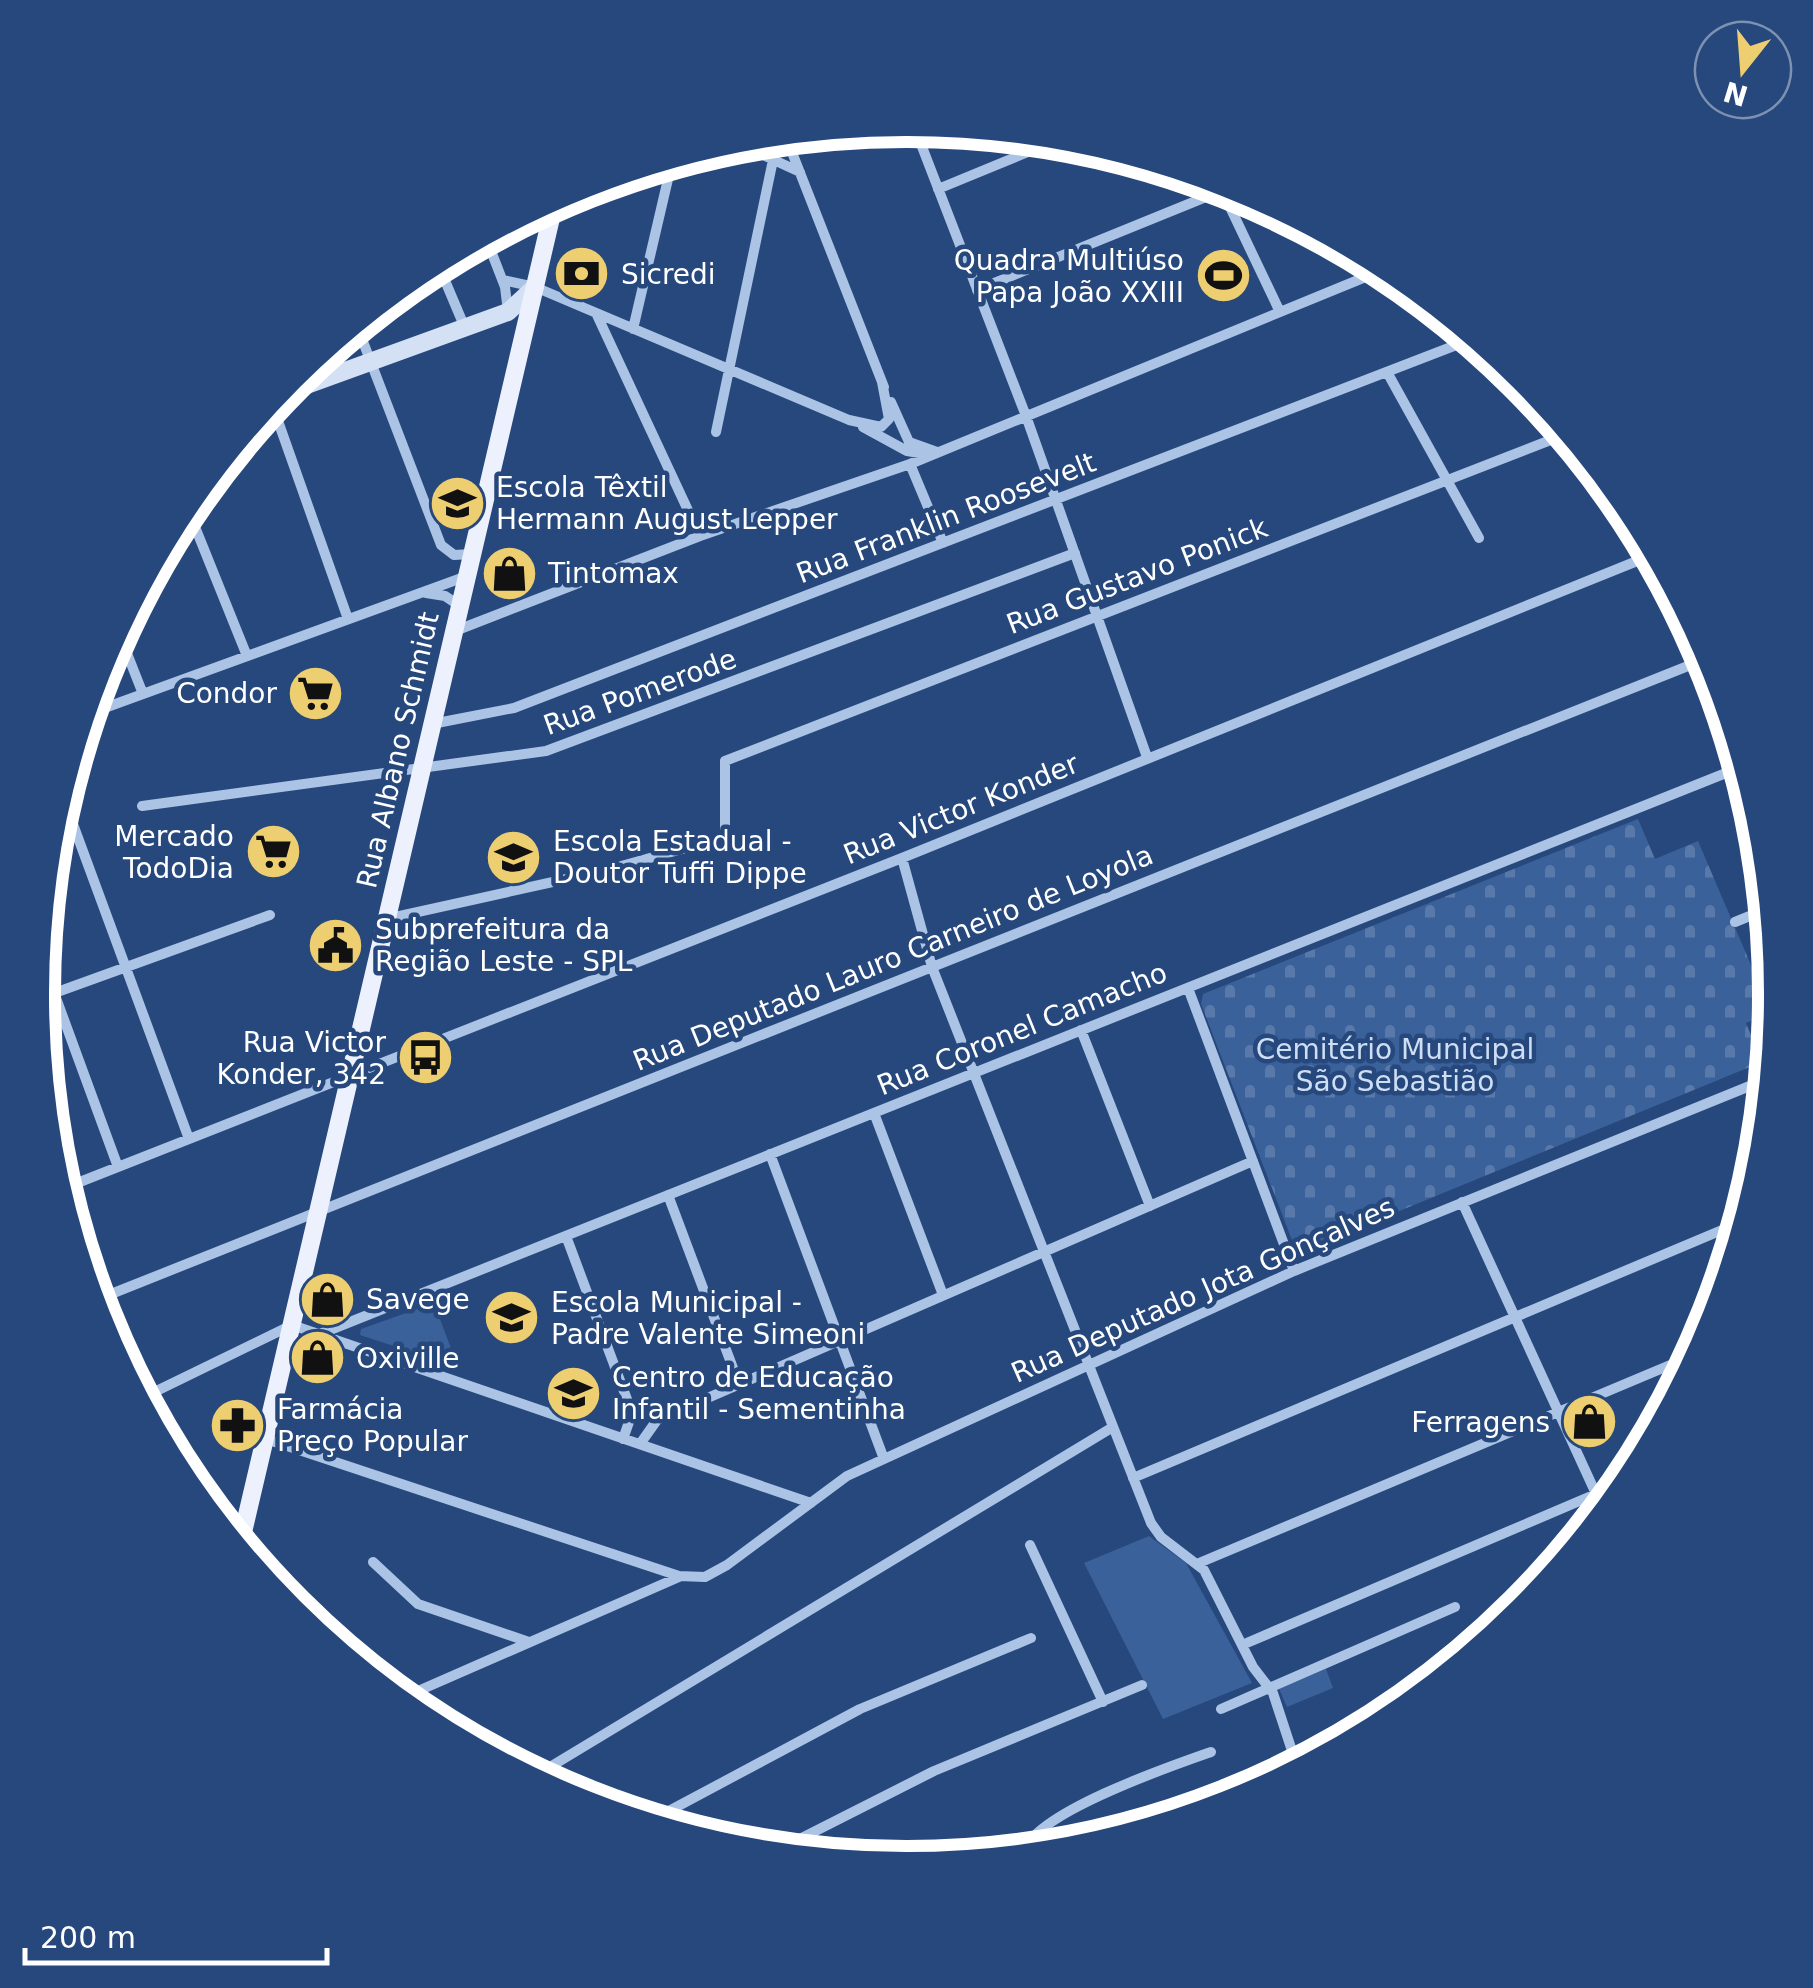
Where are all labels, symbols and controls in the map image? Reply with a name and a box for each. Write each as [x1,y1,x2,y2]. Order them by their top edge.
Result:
north arrow [1693,20,1793,120]
text: N [1720,74,1752,113]
bank icon: Sicredi [552,244,612,304]
place label: Quadra Multiúso Papa João XXIII [954,244,1184,309]
sports icon: Quadra Multiúso Papa João XXIII [1193,246,1253,306]
place label: Sicredi [621,258,716,291]
street label: Rua Franklin Roosevelt [792,446,1100,590]
place label: Escola Têxtil Hermann August Lepper [496,471,838,536]
school or university icon: Escola Têxtil Hermann August Lepper [427,473,487,533]
street label: Rua Gustavo Ponick [1002,511,1273,641]
shop icon: Tintomax [479,543,539,603]
place label: Tintomax [547,557,679,590]
street label: Rua Albano Schmidt [350,609,446,891]
street label: Rua Pomerode [539,642,741,742]
supermarket icon: Condor [286,663,346,723]
place label: Condor [176,677,277,710]
street label: Rua Victor Konder [839,747,1084,871]
place label: Mercado TodoDia [114,820,234,885]
supermarket icon: Mercado TodoDia [243,822,303,882]
place label: Escola Estadual - Doutor Tuffi Dippe [553,825,807,890]
school or university icon: Escola Estadual - Doutor Tuffi Dippe [484,827,544,887]
street label: Rua Deputado Lauro Carneiro de Loyola [628,838,1158,1078]
place label: Subprefeitura da Região Leste - SPL [375,913,633,978]
public building icon: Subprefeitura da Região Leste - SPL [306,915,366,975]
street label: Rua Coronel Camacho [872,956,1172,1102]
place label: Rua Victor Konder, 342 [216,1026,386,1091]
bus stop icon: Rua Victor Konder, 342 [395,1028,455,1088]
park label: Cemitério Municipal São Sebastião [1256,1033,1534,1098]
street label: Rua Deputado Jota Gonçalves [1006,1190,1400,1390]
shop icon: Savege [297,1269,357,1329]
place label: Savege [366,1283,470,1316]
place label: Escola Municipal - Padre Valente Simeoni [551,1286,865,1351]
school or university icon: Escola Municipal - Padre Valente Simeoni [482,1288,542,1348]
shop icon: Oxiville [287,1328,347,1388]
place label: Oxiville [356,1342,460,1375]
place label: Centro de Educação Infantil - Sementinha [612,1361,906,1426]
school or university icon: Centro de Educação Infantil - Sementinha [543,1363,603,1423]
shop icon: Ferragens [1559,1392,1619,1452]
place label: Farmácia Preço Popular [277,1393,468,1458]
pharmacy icon: Farmácia Preço Popular [208,1395,268,1455]
place label: Ferragens [1411,1406,1550,1439]
scale bar [25,1903,328,1965]
text: 200 m [40,1920,136,1955]

